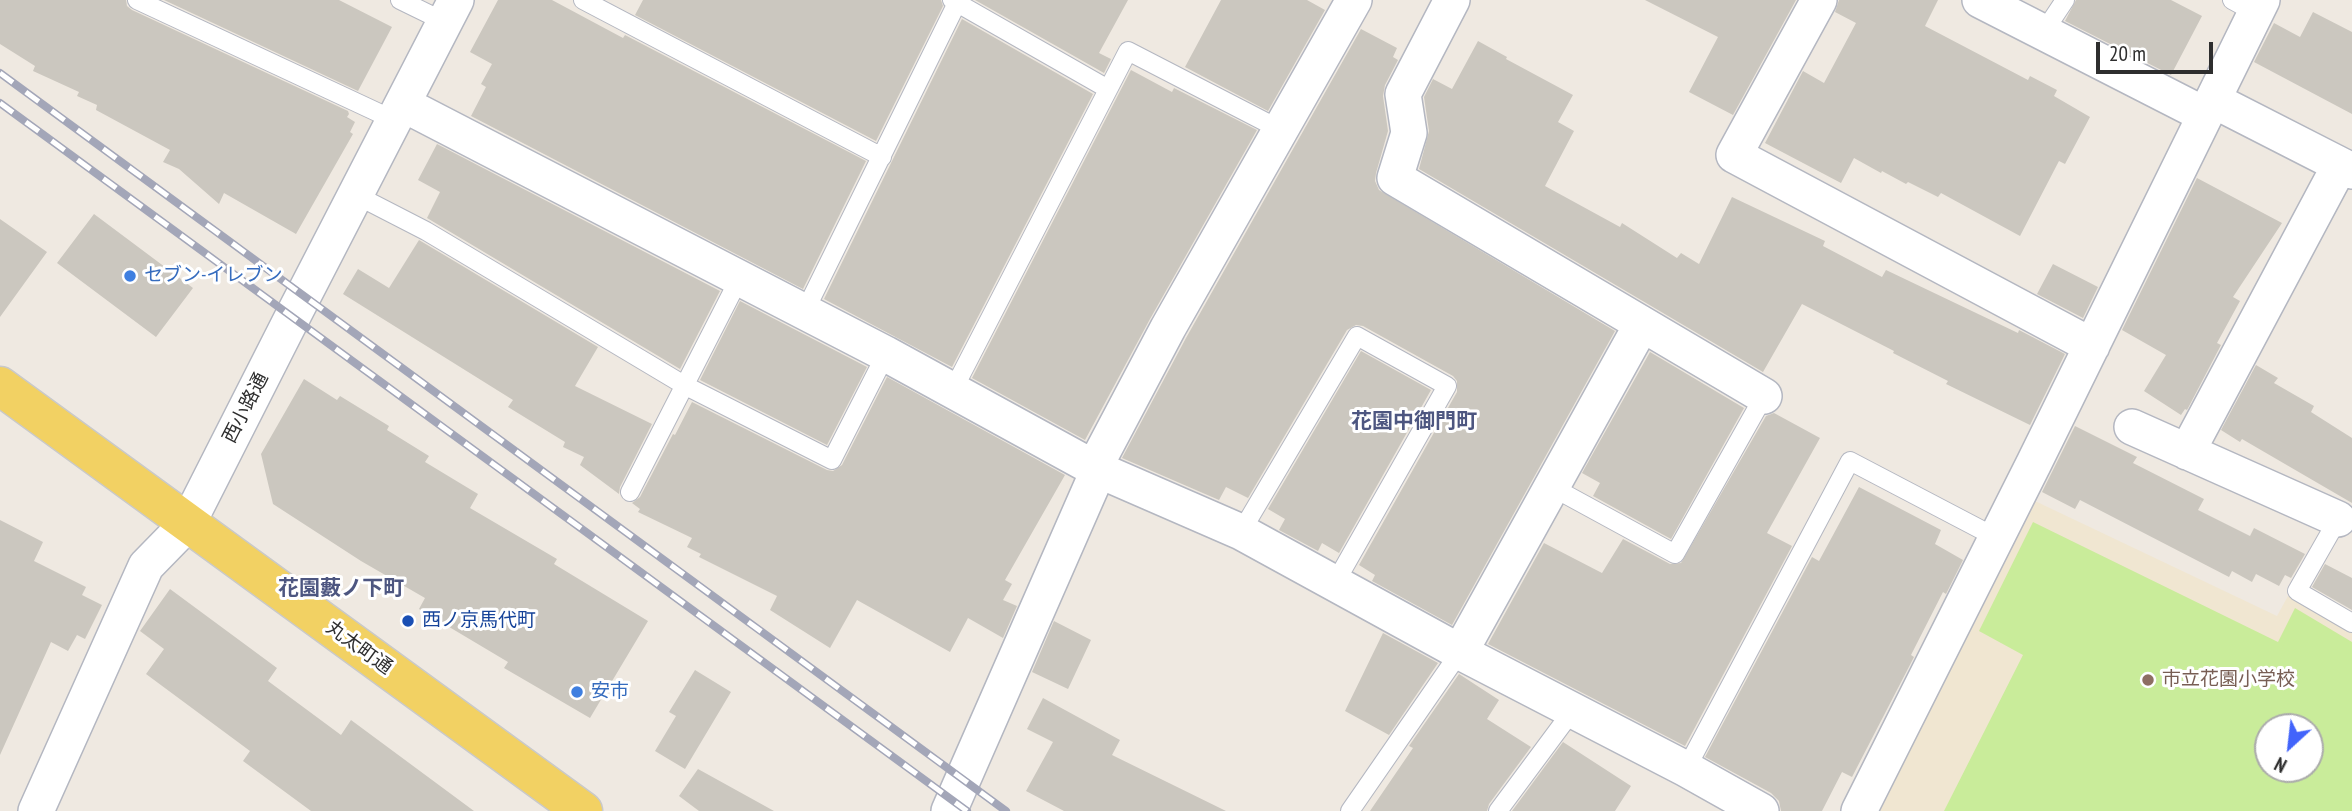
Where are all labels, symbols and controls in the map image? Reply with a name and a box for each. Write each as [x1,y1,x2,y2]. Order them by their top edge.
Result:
scale bar [2100,28,2217,72]
text: 20 m [2109,40,2146,67]
place label: セブン-イレブン [144,265,283,287]
marker: セブン-イレブン [122,268,138,284]
street label: 西小路通 [219,369,273,447]
district label: 花園中御門町 [1351,409,1477,435]
district label: 花園藪ノ下町 [278,576,404,602]
place label: 西ノ京馬代町 [422,610,536,632]
marker: 西ノ京馬代町 [400,613,416,629]
street label: 丸太町通 [322,616,396,680]
place label: 市立花園小学校 [2162,669,2295,691]
marker: 市立花園小学校 [2140,672,2156,688]
place label: 安市 [591,681,629,703]
marker: 安市 [569,684,585,700]
north arrow [2254,713,2324,783]
text: N [2270,752,2290,778]

